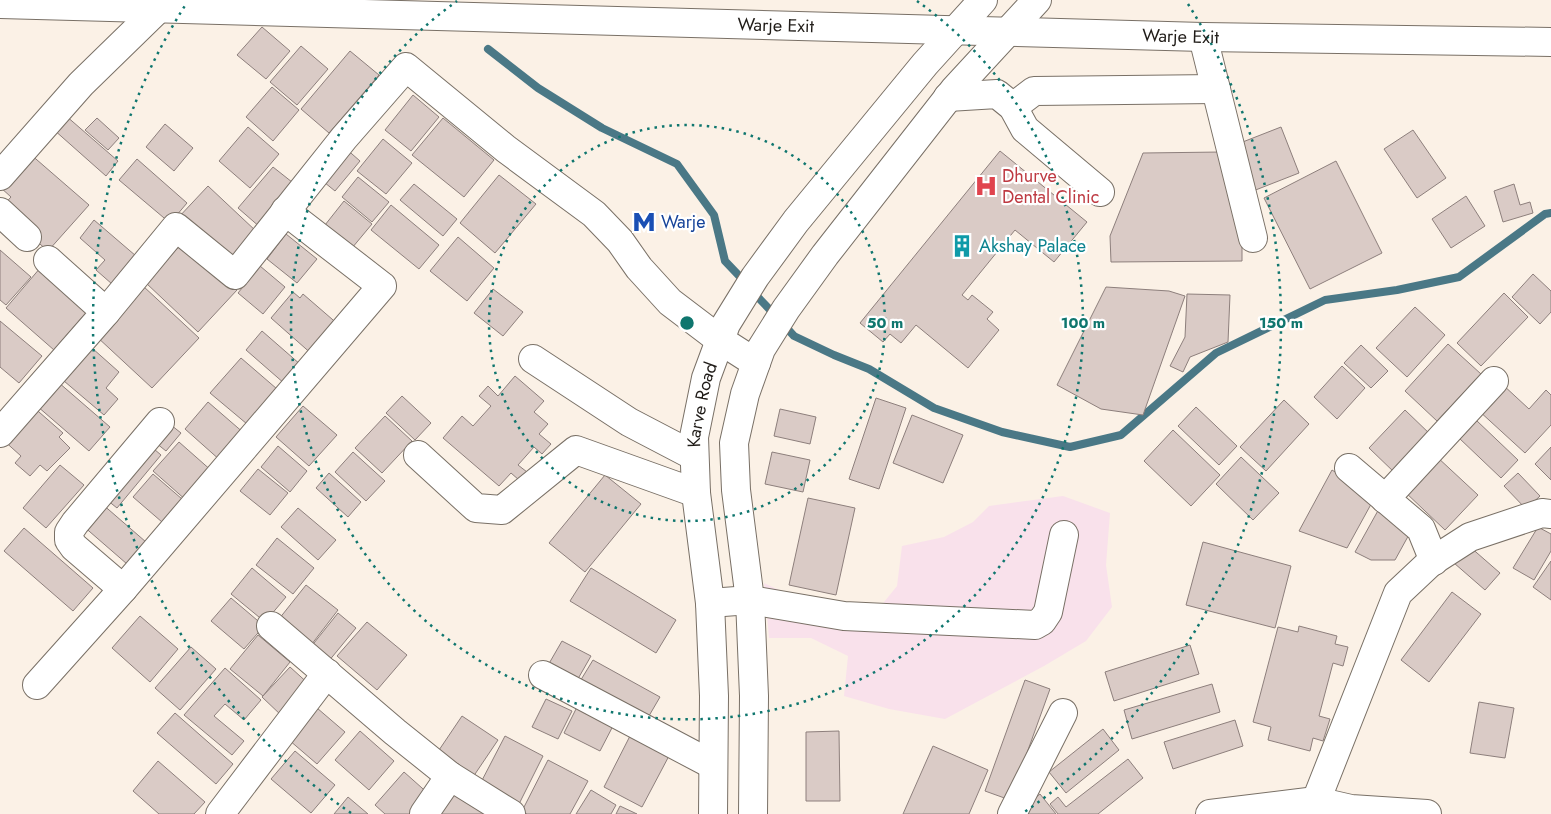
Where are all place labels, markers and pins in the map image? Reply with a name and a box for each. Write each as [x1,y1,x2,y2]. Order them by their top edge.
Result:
place label: Dhurve Dental Clinic [1002,163,1099,210]
hospital icon: Dhurve Dental Clinic [973,173,999,199]
metro station icon: Warje [631,209,657,235]
place label: Warje [661,209,706,235]
building icon: Akshay Palace [949,233,975,259]
place label: Akshay Palace [979,233,1086,259]
centre of rings [678,314,696,332]

